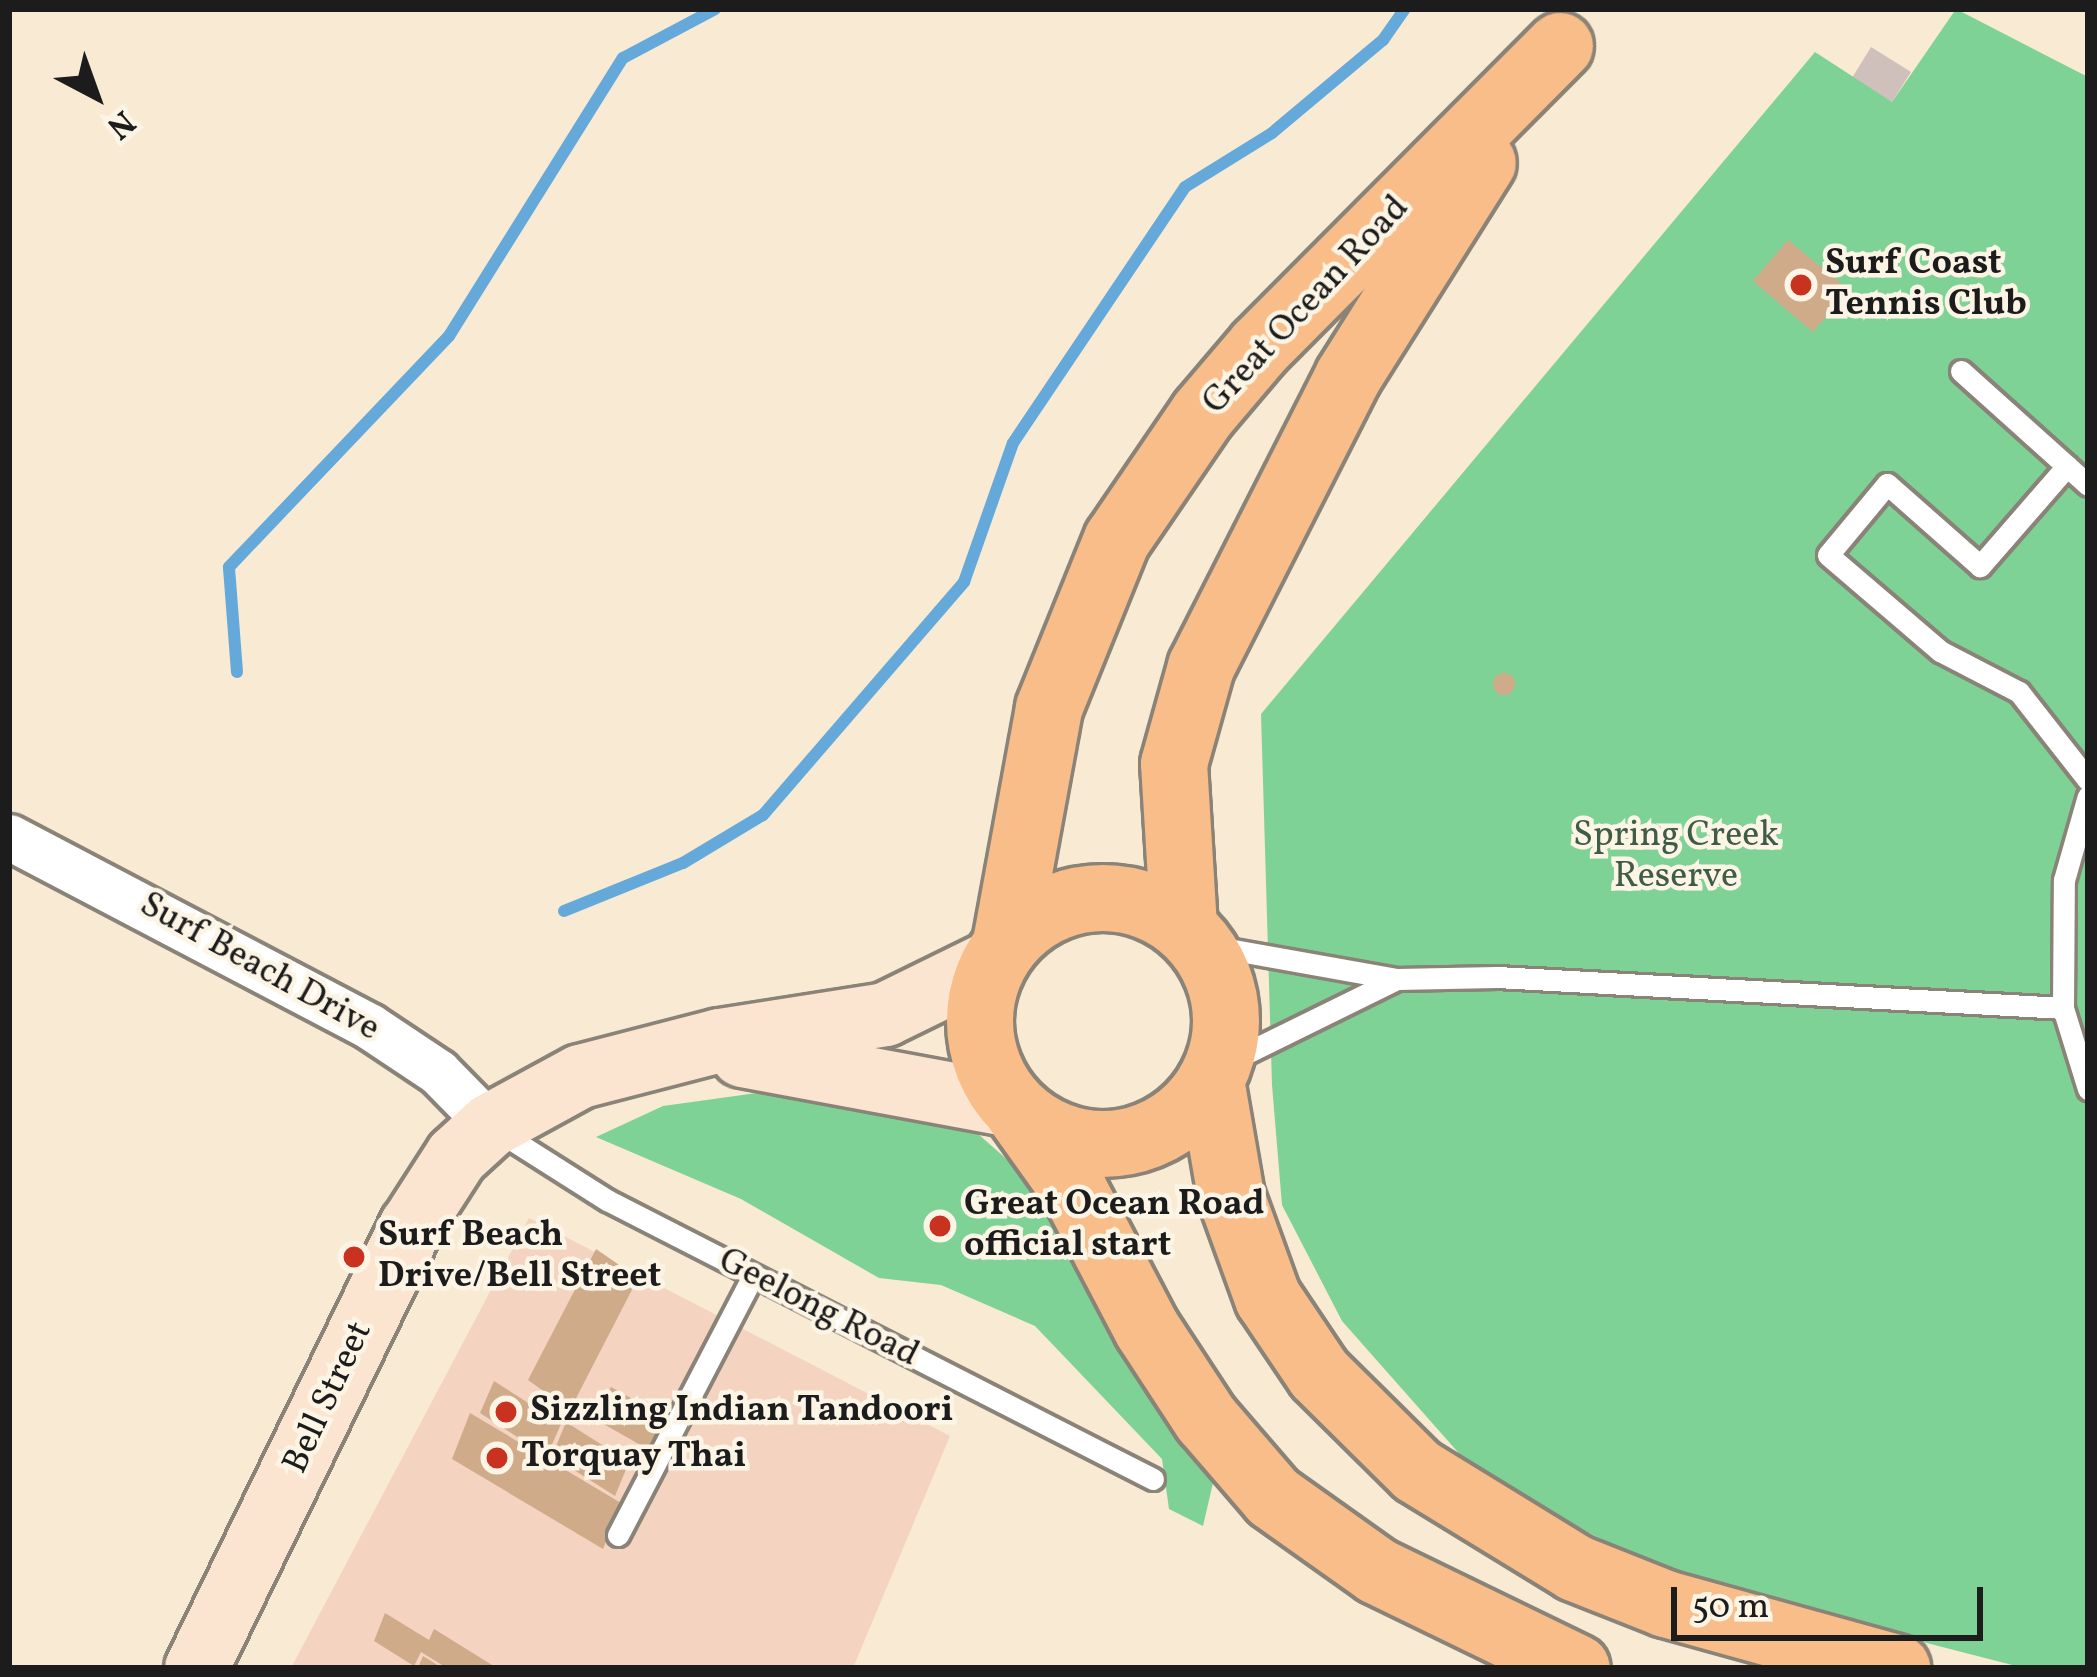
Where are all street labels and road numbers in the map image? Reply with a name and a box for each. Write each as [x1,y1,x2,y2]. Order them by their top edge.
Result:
street label: Great Ocean Road [1195,188,1419,424]
street label: Surf Beach Drive [133,885,385,1051]
street label: Geelong Road [711,1240,925,1378]
street label: Bell Street [275,1315,383,1481]

